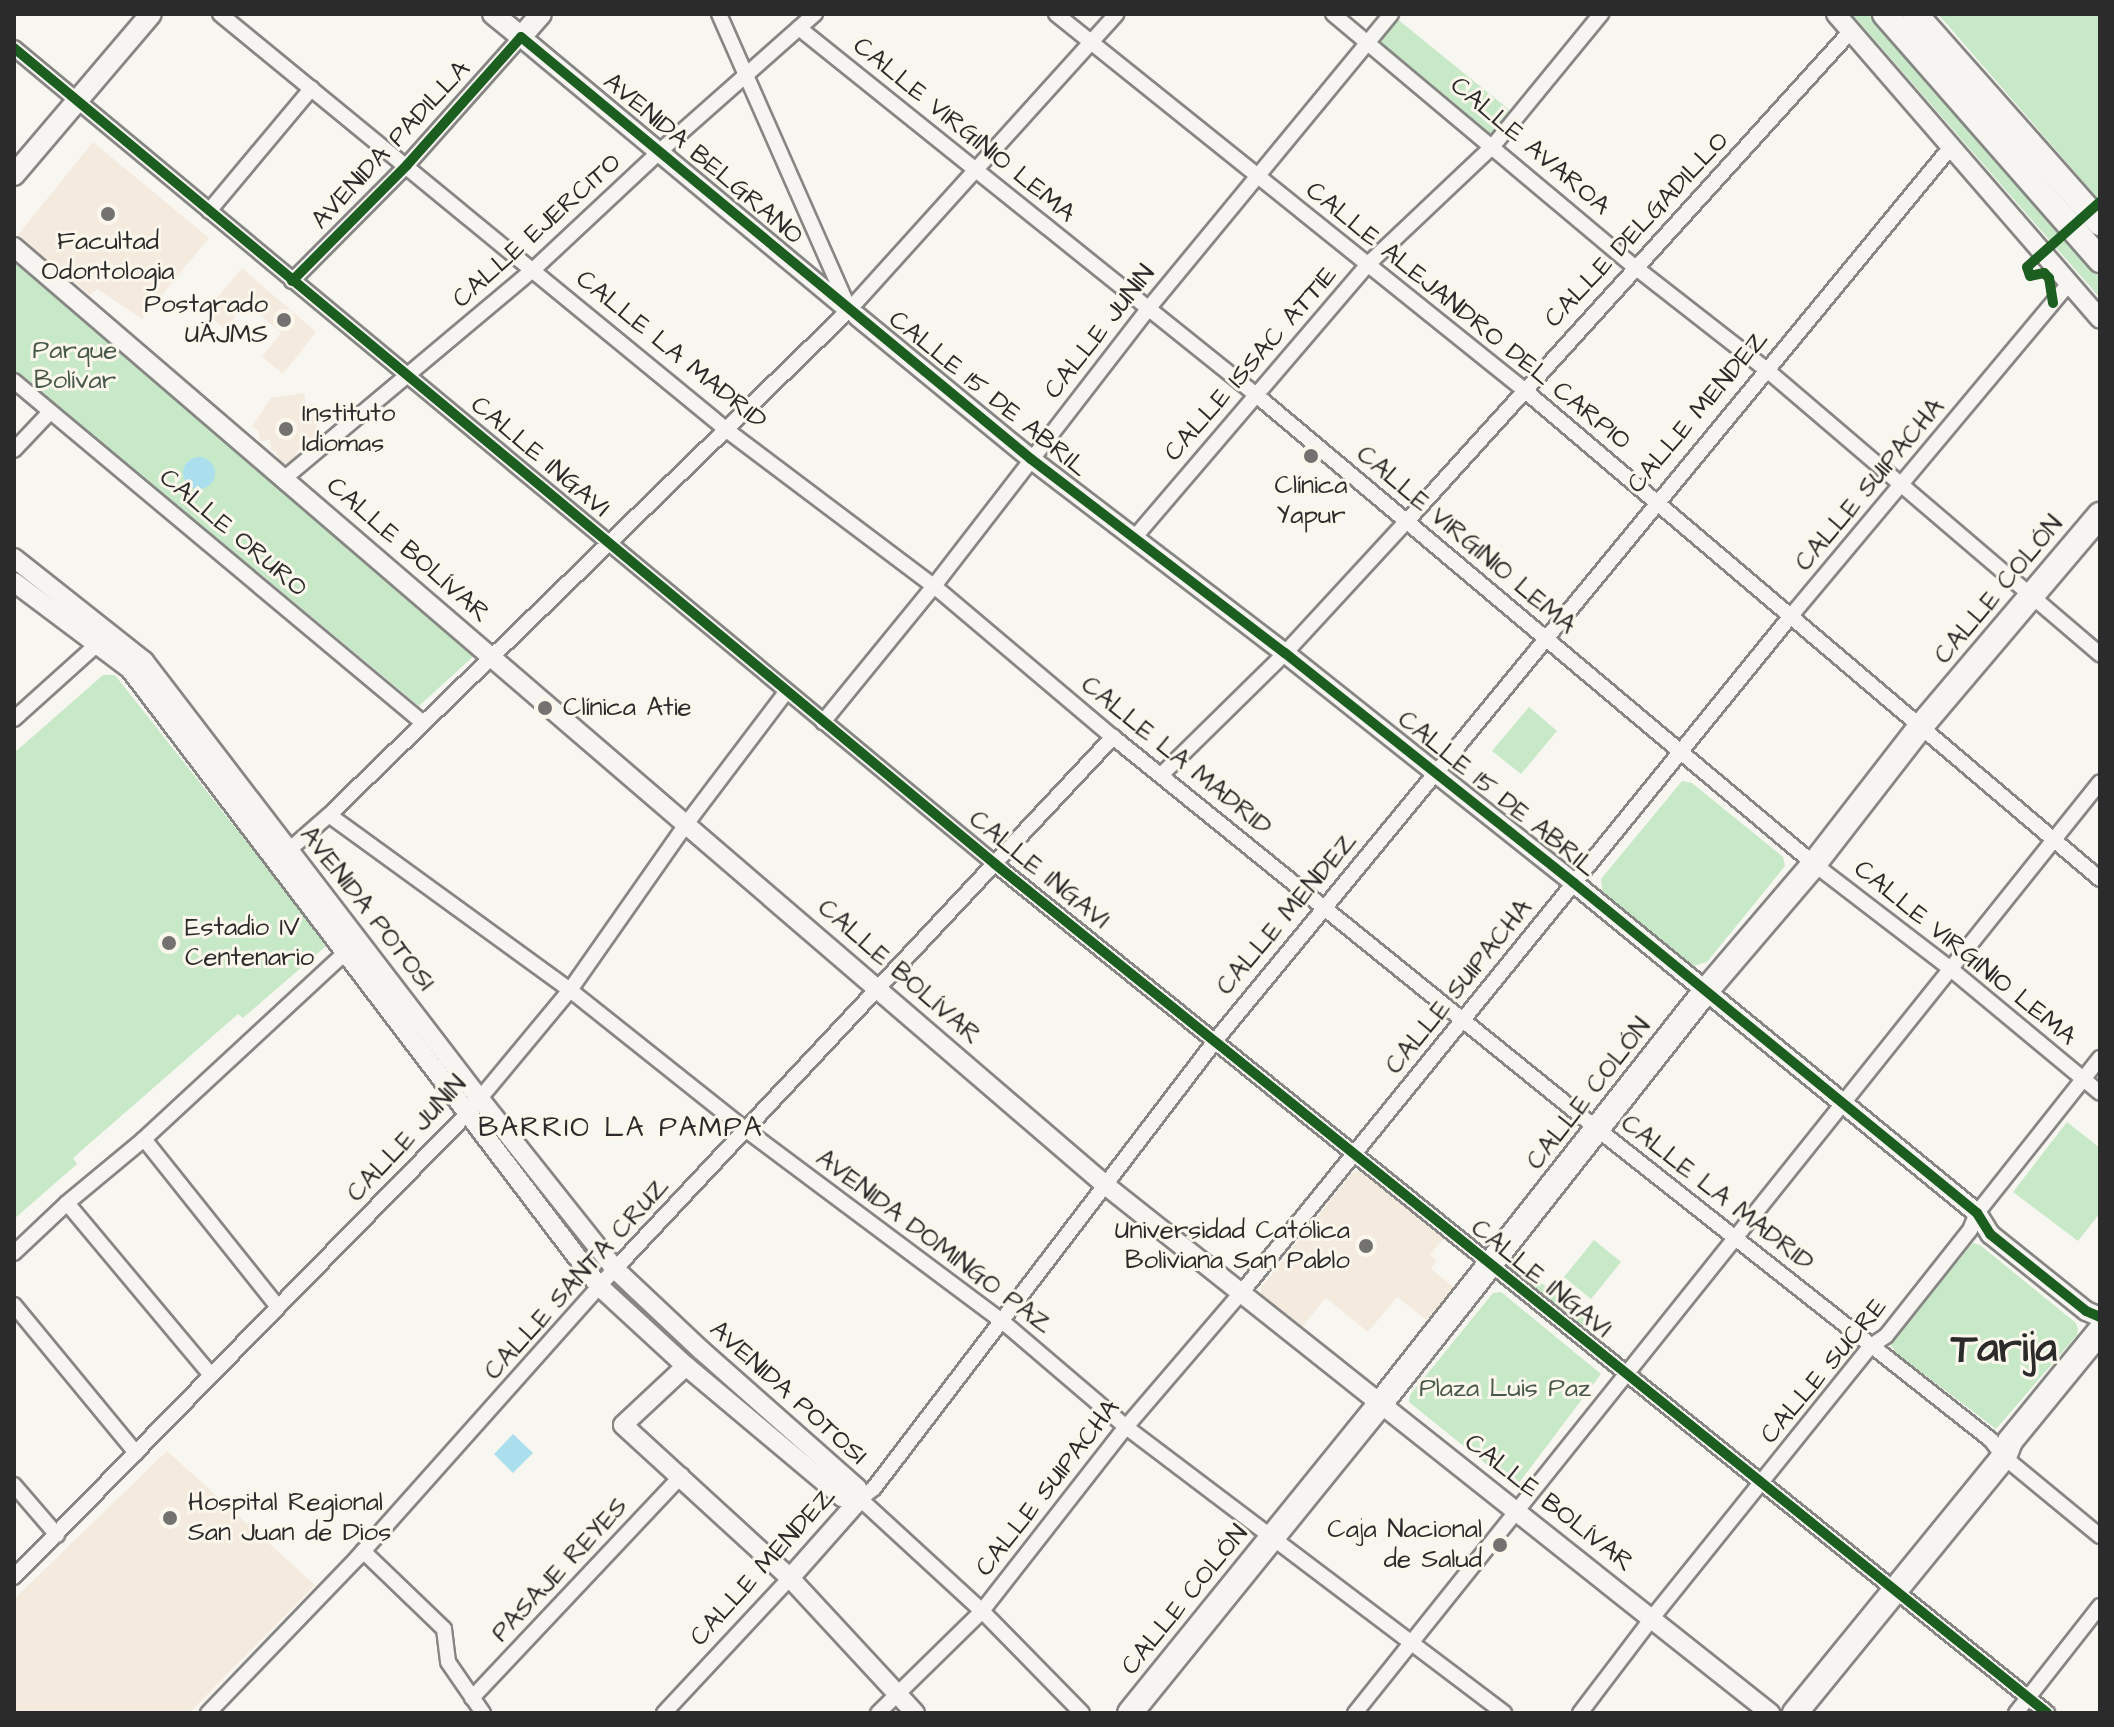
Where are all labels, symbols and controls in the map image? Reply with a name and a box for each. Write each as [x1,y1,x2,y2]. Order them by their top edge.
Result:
street label: CALLE VIRGINIO LEMA [846,31,1082,229]
street label: AVENIDA PADILLA [305,54,477,236]
street label: AVENIDA BELGRANO [597,66,809,252]
street label: CALLE AVAROA [1444,70,1616,222]
street label: CALLE DELGADILLO [1538,126,1736,334]
street label: CALLE EJERCITO [446,147,628,315]
street label: CALLE ALEJANDRO DEL CARPIO [1299,175,1637,457]
marker: Facultad Odontologia [99,205,117,223]
place label: Facultad Odontologia [42,226,174,288]
street label: CALLE JUNIN [1038,259,1162,405]
street label: CALLE ISSAC ATTIE [1158,260,1344,468]
street label: CALLE LA MADRID [569,264,773,436]
place label: Postgrado UAJMS [144,289,268,350]
street label: CALLE 15 DE ABRIL [882,304,1094,484]
marker: Postgrado UAJMS [275,311,293,329]
street label: CALLE MENDEZ [1621,324,1775,500]
park label: Parque Bolívar [33,335,117,396]
street label: CALLE INGAVI [464,390,616,524]
street label: CALLE SUIPACHA [1789,392,1951,578]
place label: Instituto Idiomas [302,398,395,460]
marker: Instituto Idiomas [277,420,295,438]
street label: CALLE VIRGINIO LEMA [1350,439,1582,641]
marker: Clínica Yapur [1300,445,1322,467]
street label: CALLE ORURO [153,462,313,604]
place label: Clínica Yapur [1274,470,1348,532]
street label: CALLE BOLÍVAR [320,471,496,629]
street label: CALLE COLÓN [1928,509,2070,671]
street label: CALLE LA MADRID [1074,670,1278,842]
place label: Clínica Atie [563,692,692,724]
marker: Clínica Atie [534,697,556,719]
street label: CALLE 15 DE ABRIL [1391,704,1603,884]
street label: CALLE INGAVI [962,804,1116,936]
street label: AVENIDA POTOSI [293,820,441,998]
street label: CALLE MENDEZ [1210,826,1364,1002]
street label: CALLE VIRGINIO LEMA [1847,854,2083,1052]
street label: CALLE BOLÍVAR [811,893,987,1051]
street label: CALLE SUIPACHA [1379,893,1539,1081]
place label: Estadio IV Centenario [185,912,314,974]
marker: Estadio IV Centenario [160,934,178,952]
street label: CALLE COLÓN [1520,1012,1658,1176]
street label: CALLE JUNIN [340,1069,474,1209]
street label: CALLE LA MADRID [1614,1108,1820,1278]
district label: BARRIO LA PAMPA [478,1111,764,1145]
street label: AVENIDA DOMINGO PAZ [810,1143,1058,1341]
street label: CALLE SANTA CRUZ [478,1171,676,1387]
street label: CALLE INGAVI [1464,1213,1618,1345]
place label: Universidad Católica Boliviana San Pablo [1115,1215,1350,1276]
marker: Universidad Católica Boliviana San Pablo [1357,1237,1375,1255]
street label: CALLE SUCRE [1754,1292,1894,1450]
street label: AVENIDA POTOSI [703,1314,873,1472]
district label: Tarija [1951,1324,2057,1374]
park label: Plaza Luis Paz [1419,1373,1591,1405]
street label: CALLE SUIPACHA [969,1393,1127,1583]
street label: CALLE BOLÍVAR [1458,1427,1640,1579]
street label: CALLE MENDEZ [684,1481,842,1653]
place label: Hospital Regional San Juan de Dios [188,1487,391,1548]
street label: PASAJE REYES [485,1491,635,1649]
marker: Hospital Regional San Juan de Dios [159,1507,181,1529]
place label: Caja Nacional de Salud [1327,1514,1482,1576]
street label: CALLE COLÓN [1115,1519,1255,1681]
marker: Caja Nacional de Salud [1489,1534,1511,1556]

